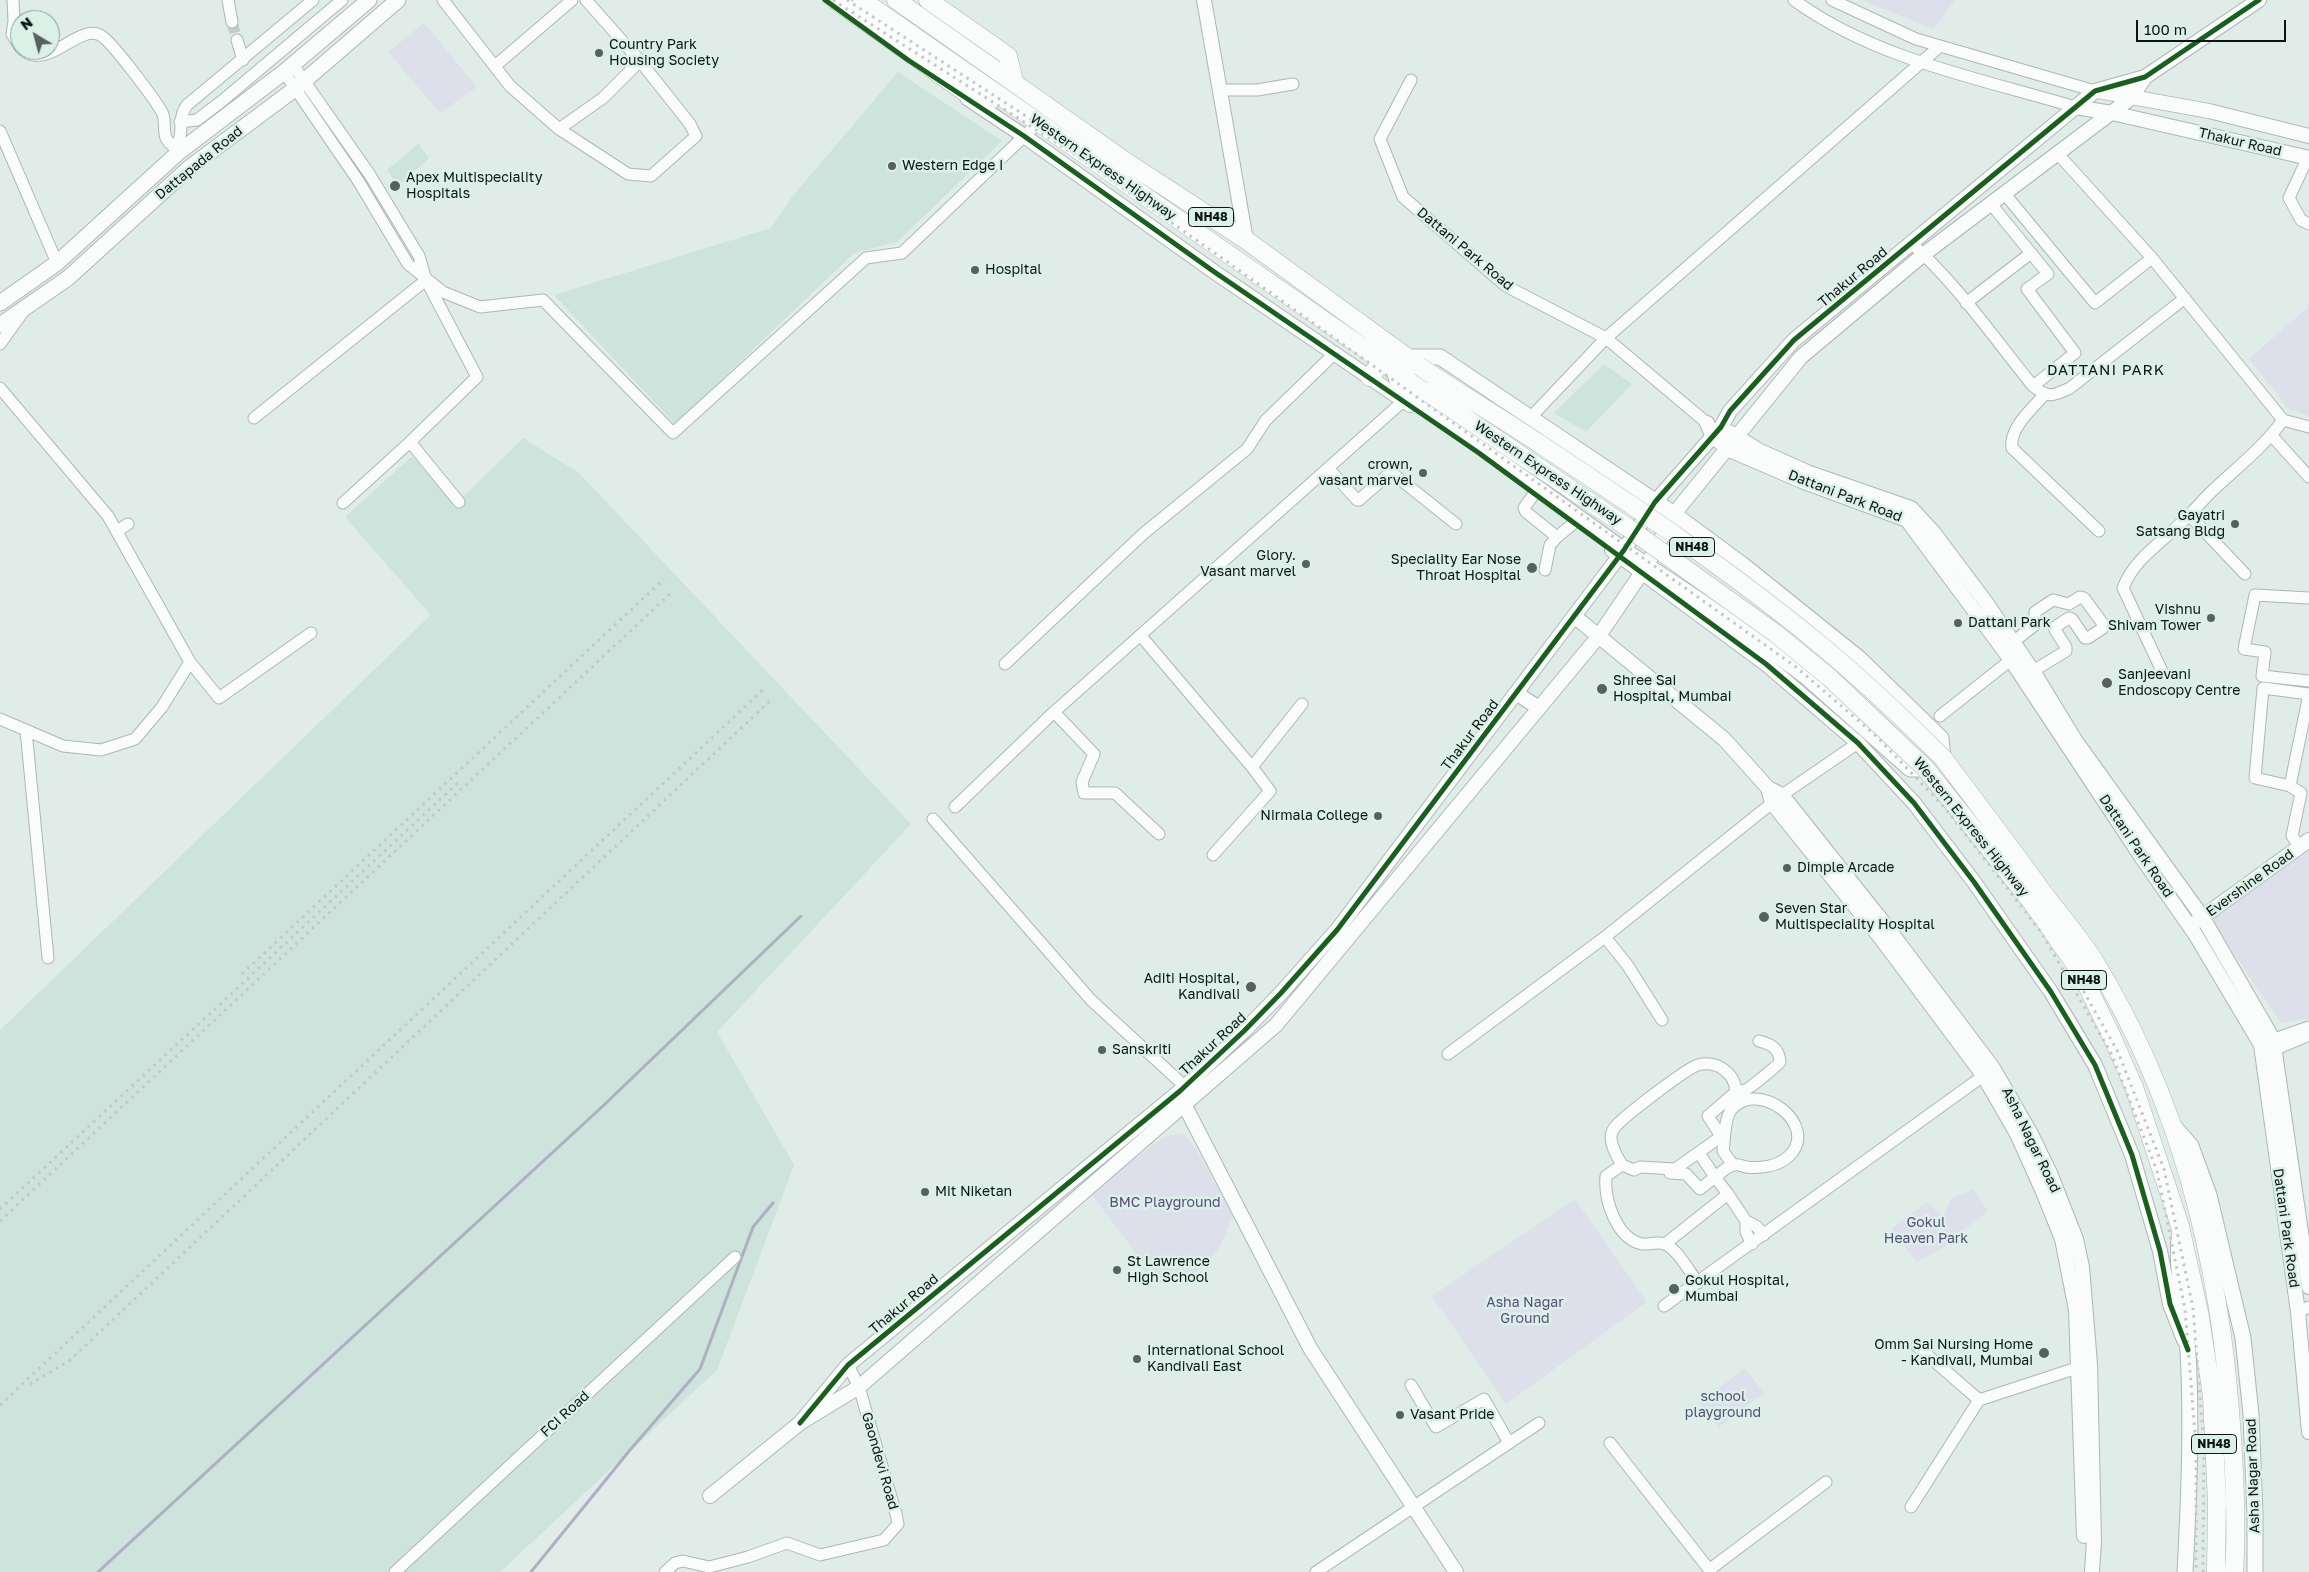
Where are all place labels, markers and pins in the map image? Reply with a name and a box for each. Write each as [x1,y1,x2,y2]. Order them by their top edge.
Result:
place label: Country Park Housing Society [609,37,719,70]
marker: Country Park Housing Society [593,47,605,59]
place label: Western Edge I [902,158,1003,174]
marker: Western Edge I [886,160,898,172]
place label: Apex Multispeciality Hospitals [406,170,542,202]
marker: Apex Multispeciality Hospitals [388,179,402,193]
place label: Hospital [985,262,1042,278]
marker: Hospital [969,264,981,276]
place label: crown, vasant marvel [1318,457,1413,490]
marker: crown, vasant marvel [1417,467,1429,479]
place label: Gayatri Satsang Bldg [2136,508,2225,540]
marker: Gayatri Satsang Bldg [2229,518,2241,530]
place label: Glory. Vasant marvel [1200,548,1296,580]
place label: Speciality Ear Nose Throat Hospital [1391,552,1521,584]
marker: Glory. Vasant marvel [1300,558,1312,570]
marker: Speciality Ear Nose Throat Hospital [1525,561,1539,575]
place label: Vishnu Shivam Tower [2108,602,2201,634]
marker: Vishnu Shivam Tower [2205,612,2217,624]
place label: Dattani Park [1968,615,2051,631]
marker: Dattani Park [1952,617,1964,629]
place label: Sanjeevani Endoscopy Centre [2118,667,2240,700]
place label: Shree Sai Hospital, Mumbai [1613,673,1731,706]
marker: Sanjeevani Endoscopy Centre [2100,676,2114,690]
marker: Shree Sai Hospital, Mumbai [1595,682,1609,696]
place label: Nirmala College [1260,808,1368,824]
marker: Nirmala College [1372,810,1384,822]
place label: Dimple Arcade [1797,860,1894,876]
marker: Dimple Arcade [1781,862,1793,874]
place label: Seven Star Multispeciality Hospital [1775,901,1935,934]
marker: Seven Star Multispeciality Hospital [1757,910,1771,924]
place label: Aditi Hospital, Kandivali [1144,971,1240,1004]
marker: Aditi Hospital, Kandivali [1244,980,1258,994]
place label: Sanskriti [1112,1042,1171,1058]
marker: Sanskriti [1096,1044,1108,1056]
place label: Mit Niketan [935,1184,1012,1200]
marker: Mit Niketan [919,1186,931,1198]
place label: St Lawrence High School [1127,1254,1210,1286]
marker: St Lawrence High School [1111,1264,1123,1276]
place label: Gokul Hospital, Mumbai [1685,1273,1789,1305]
marker: Gokul Hospital, Mumbai [1667,1282,1681,1296]
place label: Omm Sai Nursing Home - Kandivali, Mumbai [1874,1337,2033,1370]
place label: International School Kandivali East [1147,1343,1284,1375]
marker: Omm Sai Nursing Home - Kandivali, Mumbai [2037,1346,2051,1360]
marker: International School Kandivali East [1131,1353,1143,1365]
place label: Vasant Pride [1410,1407,1494,1423]
marker: Vasant Pride [1394,1409,1406,1421]

